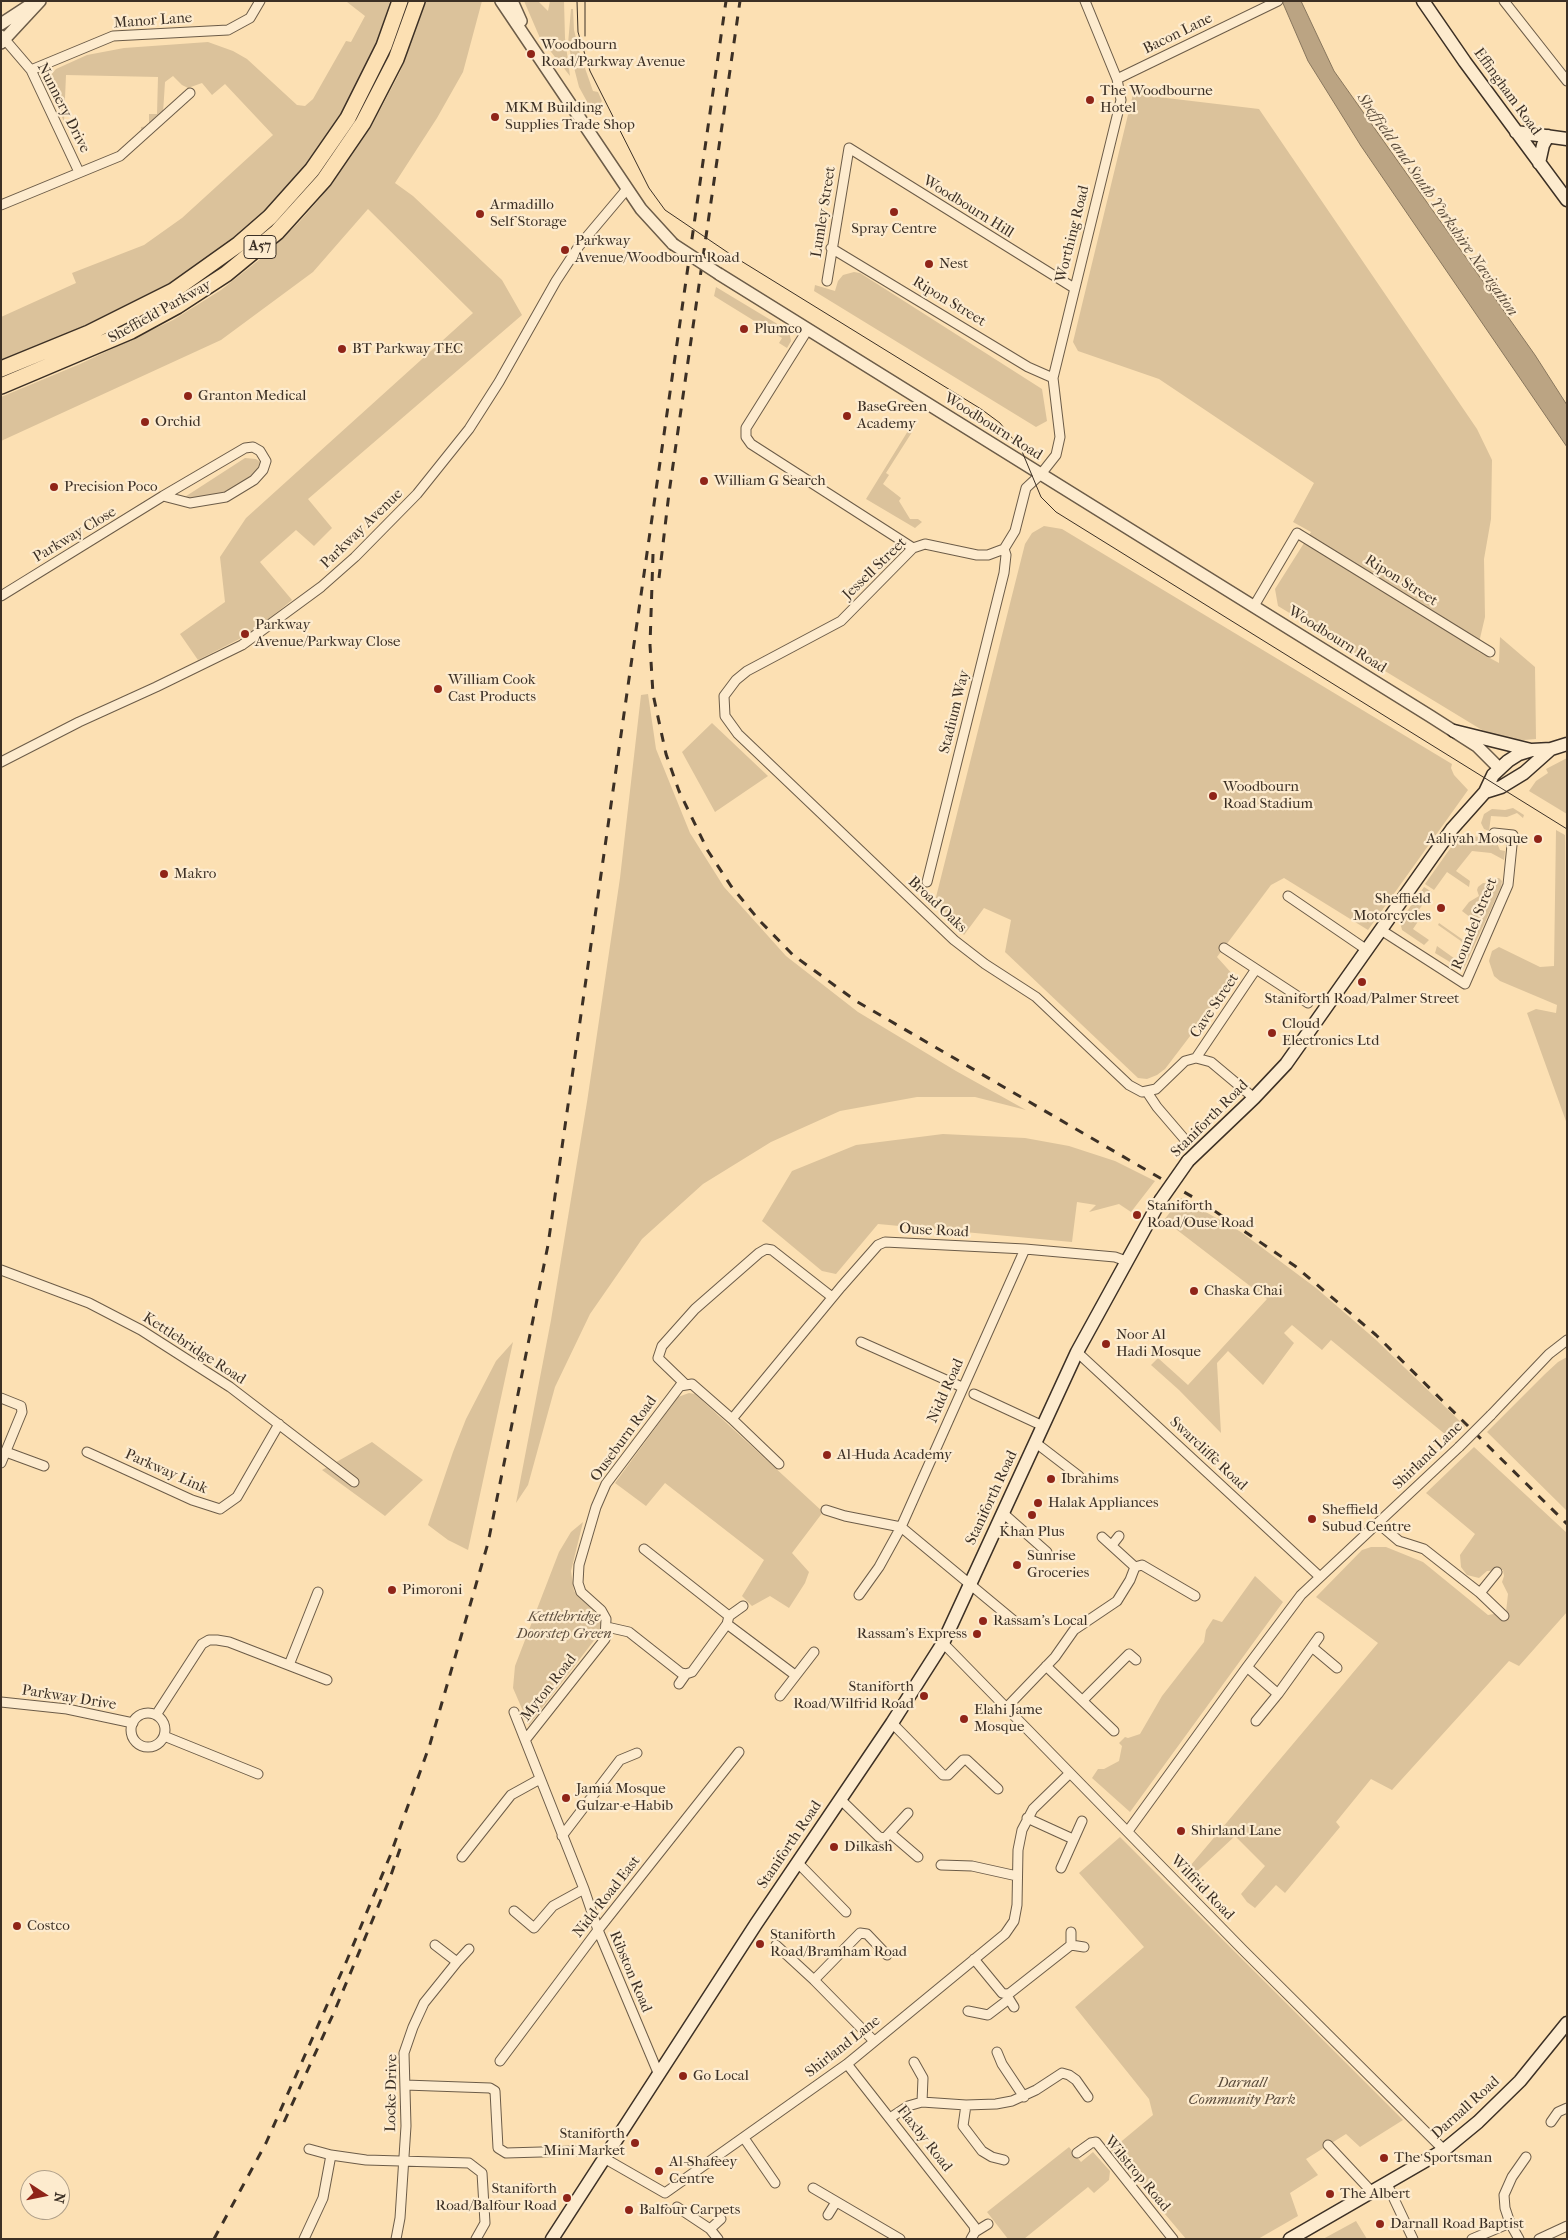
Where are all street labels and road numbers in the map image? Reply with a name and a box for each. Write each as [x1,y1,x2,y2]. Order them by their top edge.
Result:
street label: Manor Lane [113,9,193,33]
street label: Bacon Lane [1140,10,1216,58]
street label: Effingham Road [1469,45,1545,139]
street label: Nunnery Drive [33,60,93,156]
street label: Lumley Street [808,165,840,259]
street label: Woodbourn Hill [919,172,1017,242]
street label: Worthing Road [1052,184,1094,284]
road number: A57 [244,236,276,258]
street label: Ripon Street [909,273,989,331]
street label: Sheffield Parkway [105,276,215,348]
street label: Woodbourn Road [940,390,1046,464]
street label: Parkway Avenue [317,485,407,573]
street label: Parkway Close [30,503,120,567]
street label: Jessell Street [839,534,911,604]
street label: Ripon Street [1361,552,1441,610]
street label: Woodbourn Road [1284,603,1390,677]
street label: Stadium Way [936,669,974,755]
street label: Broad Oaks [904,873,970,937]
street label: Roundel Street [1448,875,1502,973]
street label: Cave Street [1187,970,1243,1042]
street label: Staniforth Road [1168,1077,1252,1161]
street label: Ouse Road [899,1220,969,1242]
street label: Kettlebridge Road [139,1309,249,1389]
street label: Nidd Road [924,1356,968,1426]
street label: Ouseburn Road [587,1393,661,1485]
street label: Swarcliffe Road [1165,1413,1251,1495]
street label: Shirland Lane [1389,1418,1467,1494]
street label: Parkway Link [122,1446,210,1498]
street label: Staniforth Road [962,1448,1022,1548]
street label: Myton Road [517,1651,581,1725]
street label: Parkway Drive [20,1682,118,1714]
street label: Staniforth Road [754,1798,826,1892]
street label: Wilfrid Road [1166,1852,1238,1924]
street label: Nidd Road East [570,1853,644,1941]
street label: Ribston Road [605,1929,655,2015]
street label: Shirland Lane [802,2012,884,2082]
street label: Locke Drive [382,2054,402,2132]
street label: Darnall Road [1428,2073,1504,2143]
street label: Flaxby Road [893,2102,955,2176]
street label: Wilstrop Road [1100,2133,1174,2215]

